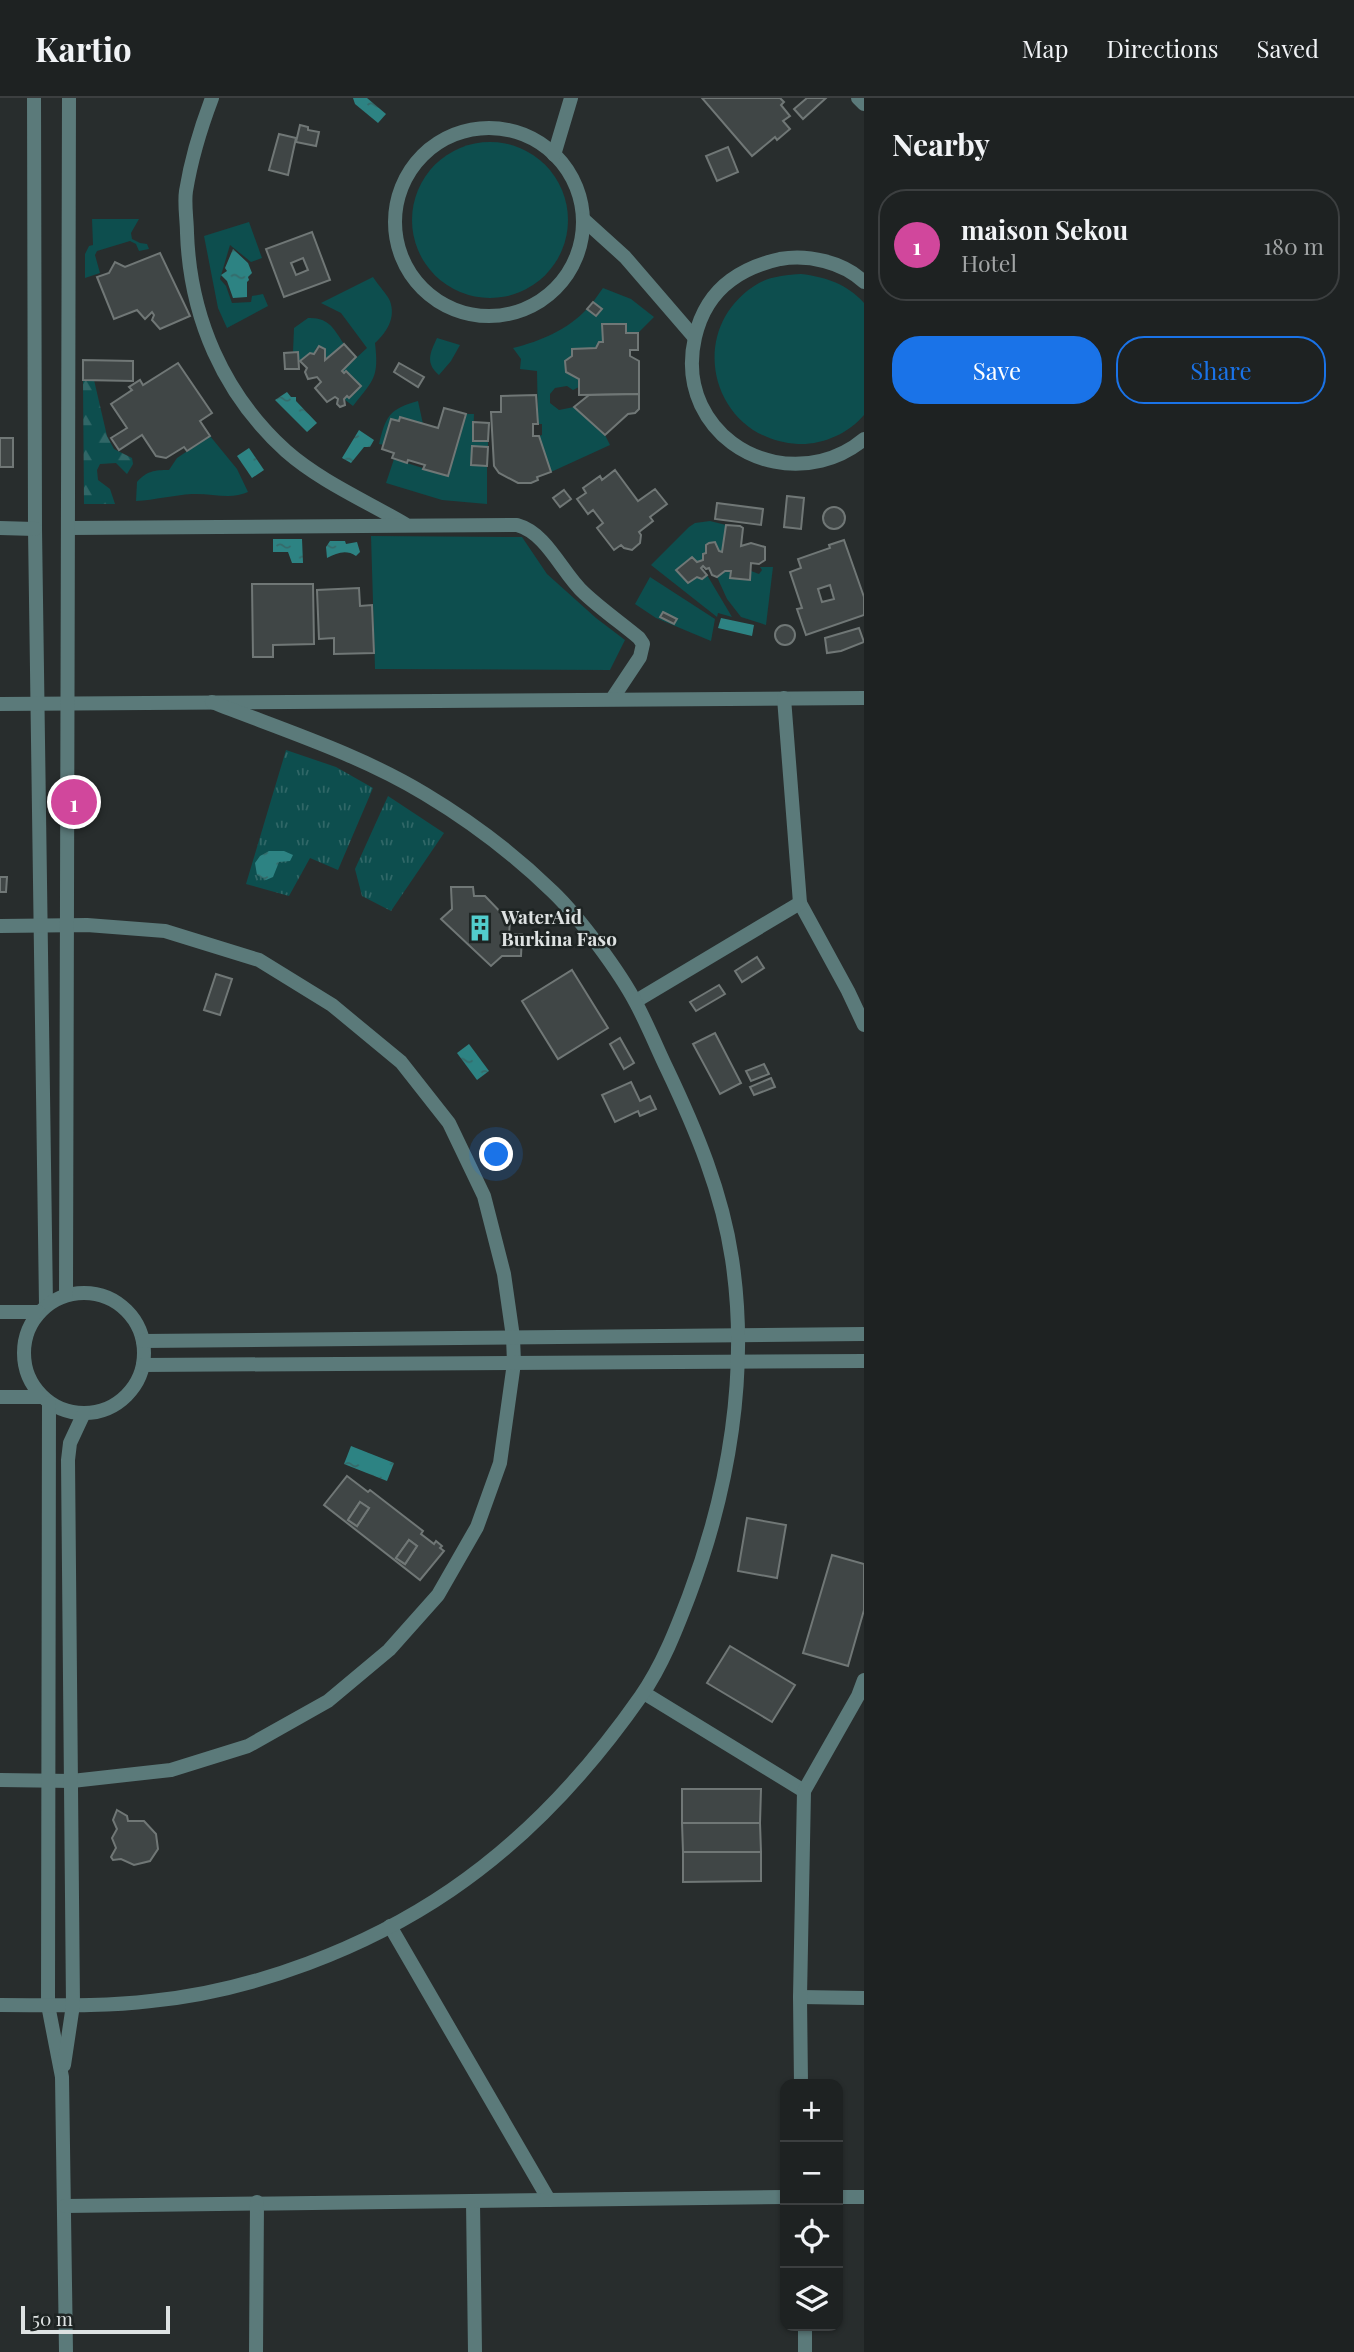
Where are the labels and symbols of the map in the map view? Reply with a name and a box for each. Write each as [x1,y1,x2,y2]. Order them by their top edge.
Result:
pin: 1 [51,776,97,828]
place label: WaterAid Burkina Faso [500,903,617,951]
building icon: WaterAid Burkina Faso [465,913,495,943]
your location [479,1137,513,1171]
scale bar [21,2303,170,2335]

